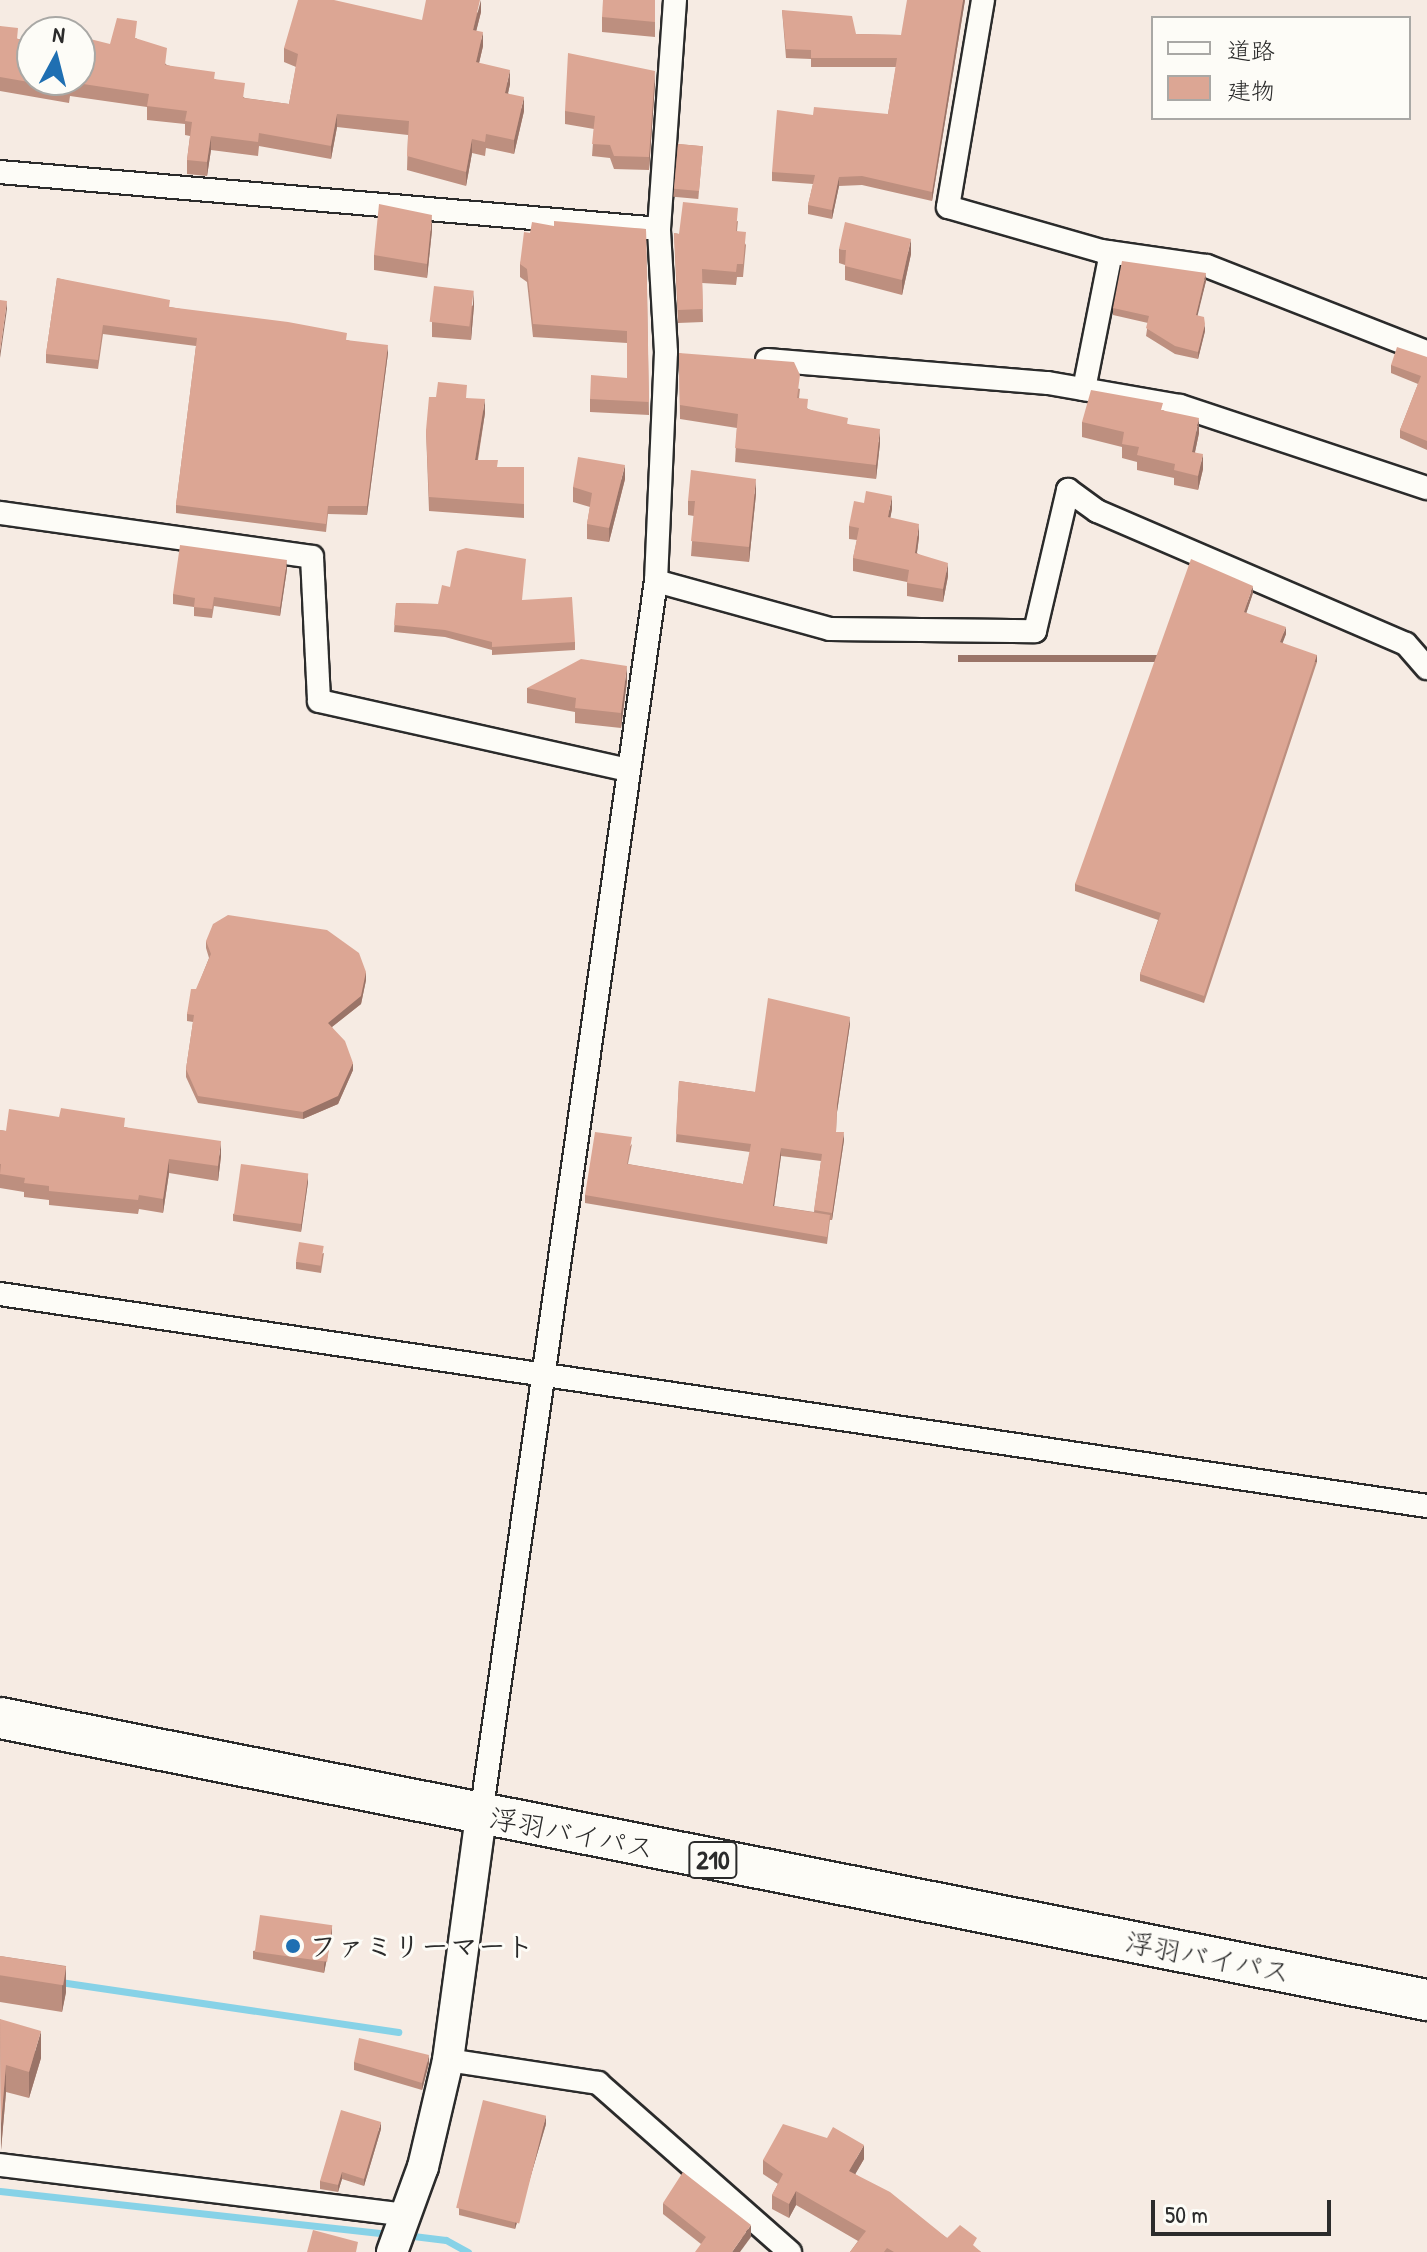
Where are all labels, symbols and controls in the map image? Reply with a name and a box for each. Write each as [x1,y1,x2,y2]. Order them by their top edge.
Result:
north arrow [16,16,96,96]
legend [1151,16,1411,120]
text: N [51,19,66,50]
text: 道路 [1227,34,1275,66]
text: 建物 [1227,74,1275,106]
street label: 浮羽バイパス [486,1800,658,1866]
road number: 210 [687,1838,739,1882]
street label: 浮羽バイパス [1122,1924,1294,1990]
place label: ファミリーマート [309,1929,533,1963]
marker: ファミリーマート [284,1937,302,1955]
scale bar [1155,2184,1335,2234]
text: 50 m [1165,2198,1208,2230]

